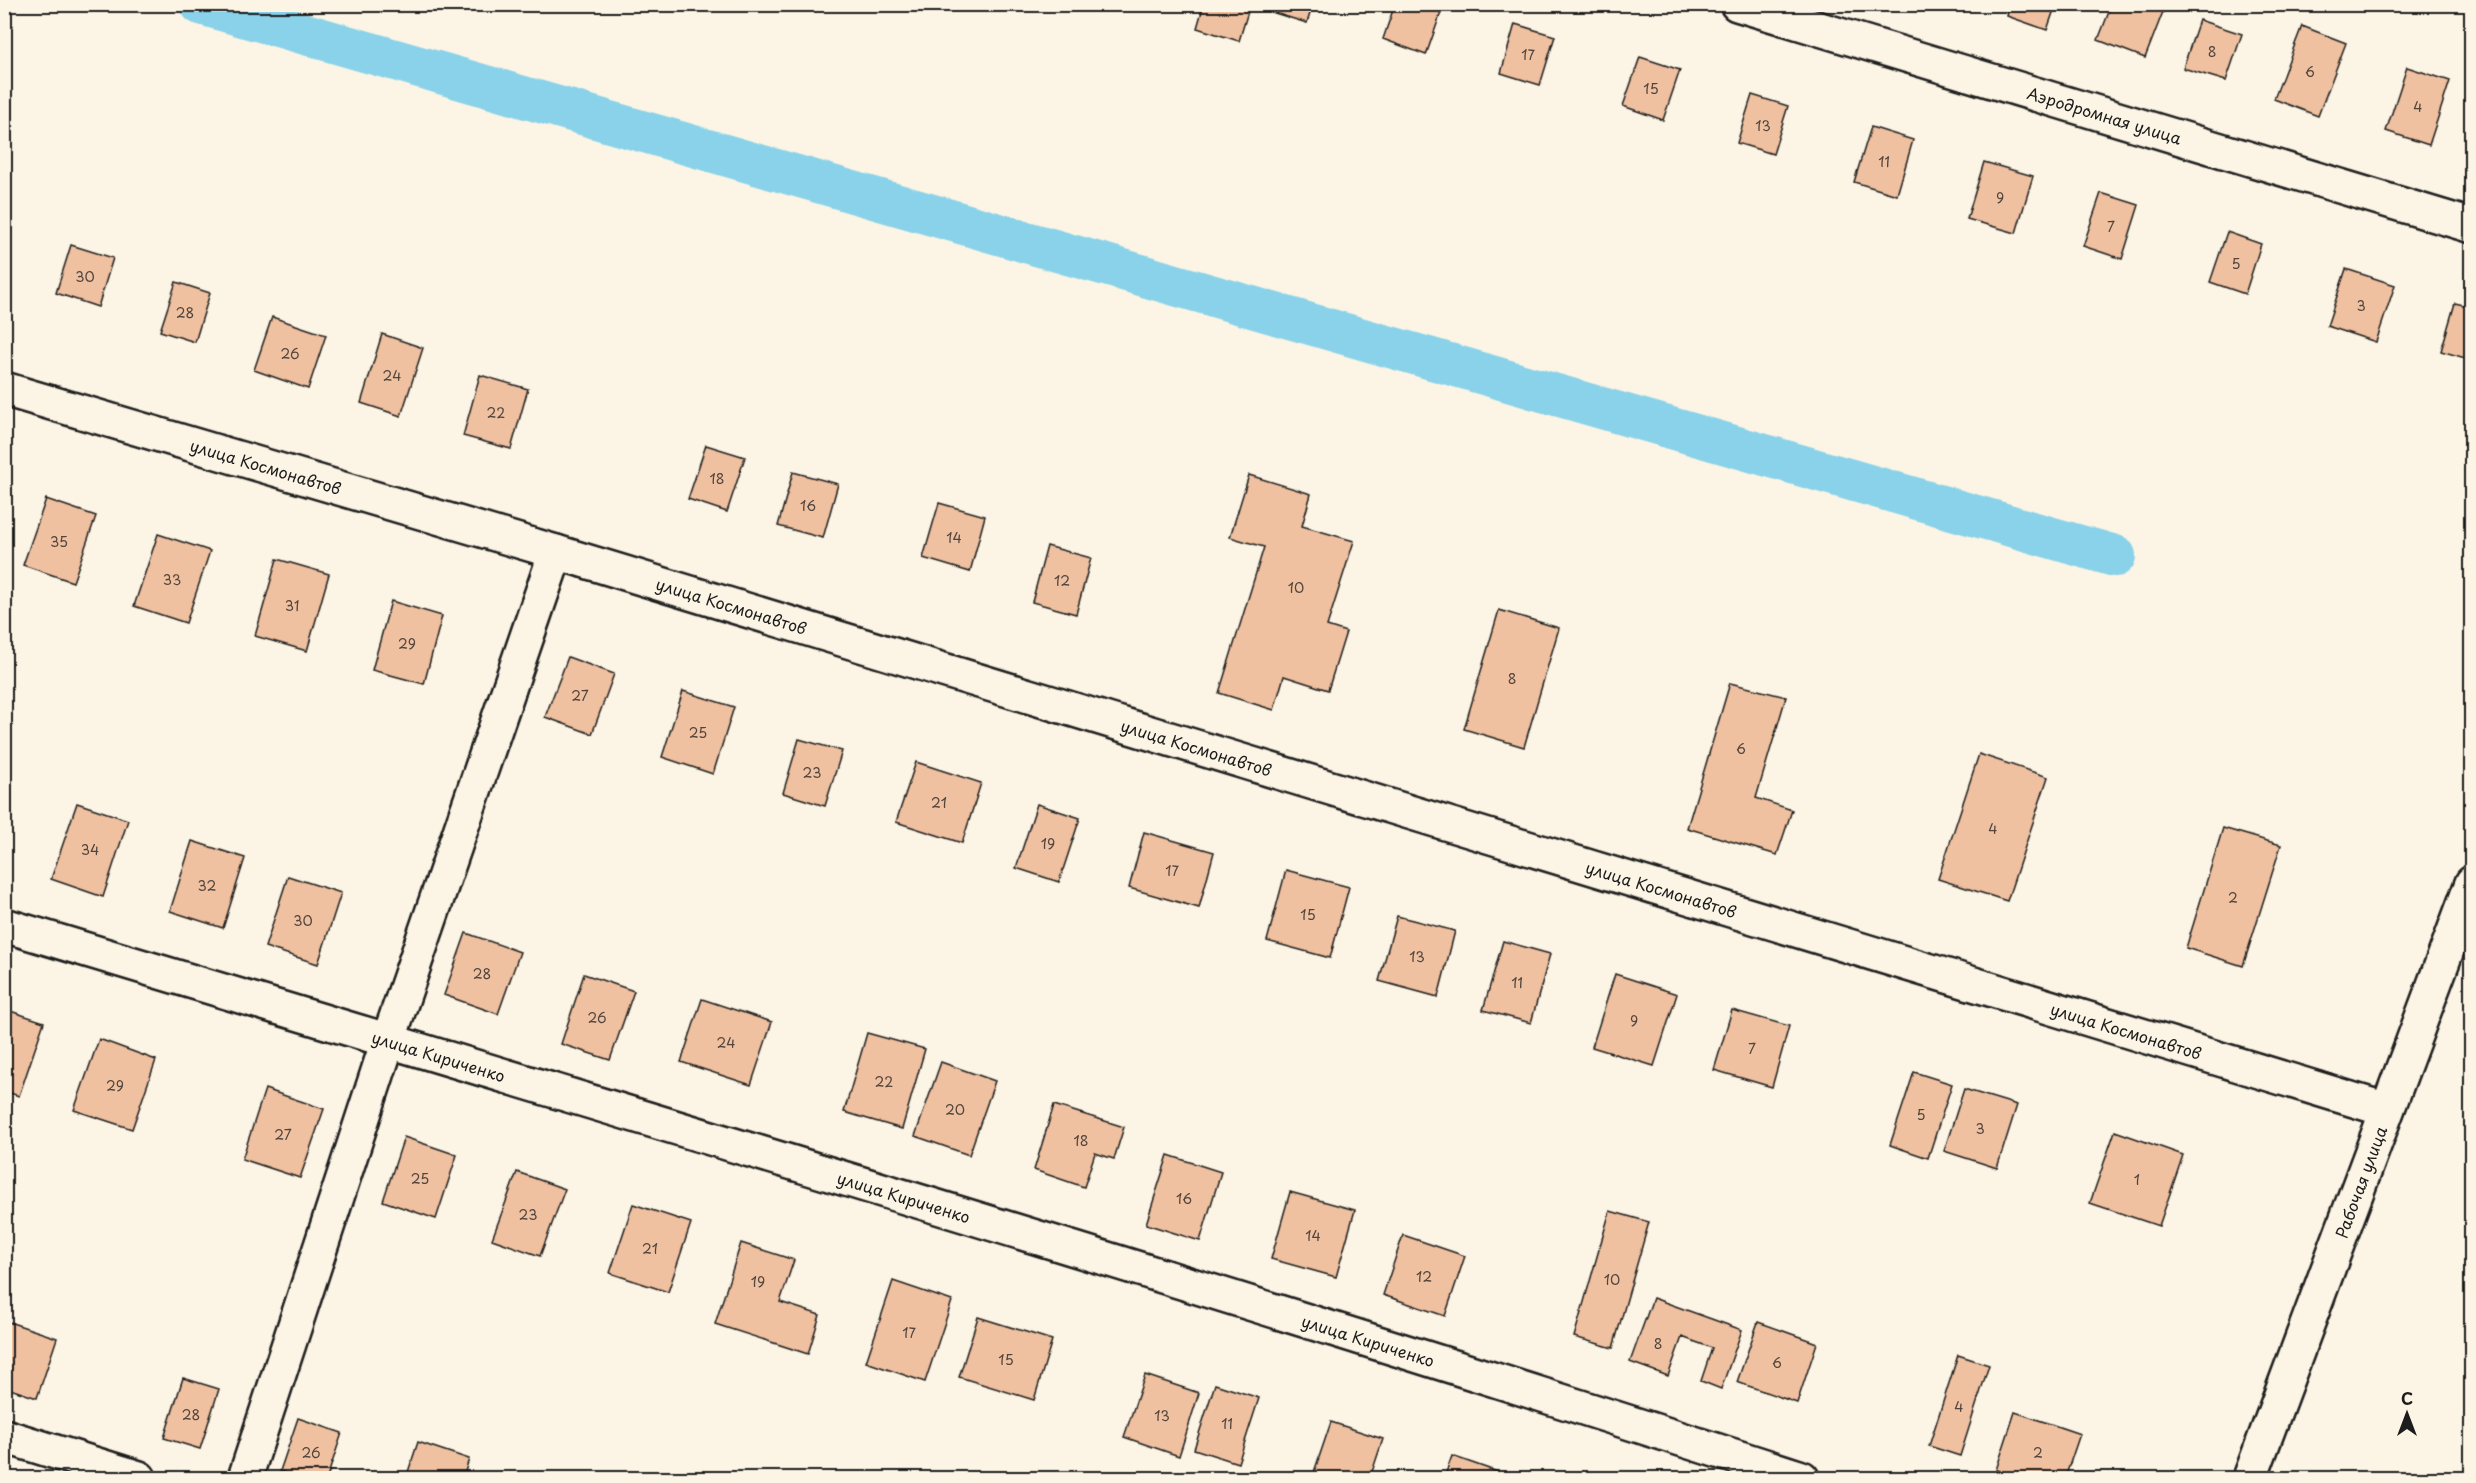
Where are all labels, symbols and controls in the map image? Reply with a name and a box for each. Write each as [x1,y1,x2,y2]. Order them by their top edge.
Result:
house number: 8 [2208,41,2216,62]
house number: 17 [1521,44,1535,65]
house number: 6 [2305,61,2315,82]
house number: 15 [1643,78,1659,99]
street label: Аэродромная улица [2025,80,2185,150]
house number: 4 [2413,96,2423,117]
house number: 13 [1755,115,1771,136]
house number: 11 [1878,151,1890,172]
house number: 9 [1996,187,2004,208]
house number: 7 [2107,216,2115,237]
house number: 5 [2231,253,2241,274]
house number: 30 [75,266,95,287]
house number: 3 [2356,295,2366,316]
house number: 28 [176,302,194,323]
house number: 26 [280,343,300,364]
house number: 24 [383,365,401,386]
house number: 22 [487,402,505,423]
street label: улица Космонавтов [187,433,344,500]
house number: 18 [709,468,725,489]
house number: 16 [800,495,816,516]
house number: 14 [946,527,962,548]
house number: 35 [50,531,68,552]
house number: 33 [163,569,181,590]
house number: 12 [1054,570,1070,591]
street label: улица Космонавтов [653,571,810,640]
house number: 10 [1288,577,1304,598]
house number: 31 [285,595,299,616]
house number: 29 [398,633,416,654]
house number: 8 [1508,668,1516,689]
house number: 27 [571,685,589,706]
street label: улица Космонавтов [1118,713,1275,781]
house number: 25 [689,722,707,743]
house number: 6 [1736,738,1746,759]
house number: 23 [803,762,821,783]
house number: 21 [931,792,947,813]
house number: 4 [1988,818,1998,839]
house number: 19 [1041,833,1055,854]
house number: 34 [81,839,99,860]
street label: улица Космонавтов [1583,855,1740,923]
house number: 17 [1165,860,1179,881]
house number: 32 [198,875,216,896]
house number: 2 [2228,887,2238,908]
house number: 15 [1300,904,1316,925]
house number: 30 [293,910,313,931]
house number: 13 [1409,946,1425,967]
house number: 28 [473,963,491,984]
house number: 11 [1511,972,1523,993]
street label: улица Космонавтов [2048,996,2205,1065]
house number: 26 [587,1007,607,1028]
house number: 9 [1630,1010,1638,1031]
street label: улица Кириченко [369,1024,508,1087]
house number: 24 [717,1032,735,1053]
house number: 7 [1748,1038,1756,1059]
house number: 22 [875,1071,893,1092]
house number: 29 [106,1075,124,1096]
house number: 20 [945,1099,965,1120]
house number: 5 [1916,1104,1926,1125]
house number: 3 [1975,1118,1985,1139]
street label: Рабочая улица [2329,1123,2392,1241]
house number: 27 [274,1124,292,1145]
house number: 18 [1073,1130,1089,1151]
street label: улица Кириченко [834,1165,974,1228]
house number: 25 [411,1168,429,1189]
house number: 1 [2134,1169,2140,1190]
house number: 16 [1176,1188,1192,1209]
house number: 23 [519,1204,537,1225]
house number: 14 [1305,1225,1321,1246]
house number: 21 [642,1238,658,1259]
house number: 12 [1416,1266,1432,1287]
house number: 10 [1604,1269,1620,1290]
house number: 19 [751,1271,765,1292]
street label: улица Кириченко [1299,1308,1438,1372]
house number: 17 [902,1322,916,1343]
house number: 8 [1654,1333,1662,1354]
house number: 15 [998,1349,1014,1370]
house number: 6 [1772,1352,1782,1373]
north arrow [2377,1384,2437,1444]
text: С [2401,1386,2413,1410]
house number: 4 [1954,1396,1964,1417]
house number: 28 [182,1404,200,1425]
house number: 13 [1154,1405,1170,1426]
house number: 11 [1221,1413,1233,1434]
house number: 26 [301,1442,321,1463]
house number: 2 [2033,1442,2043,1463]

